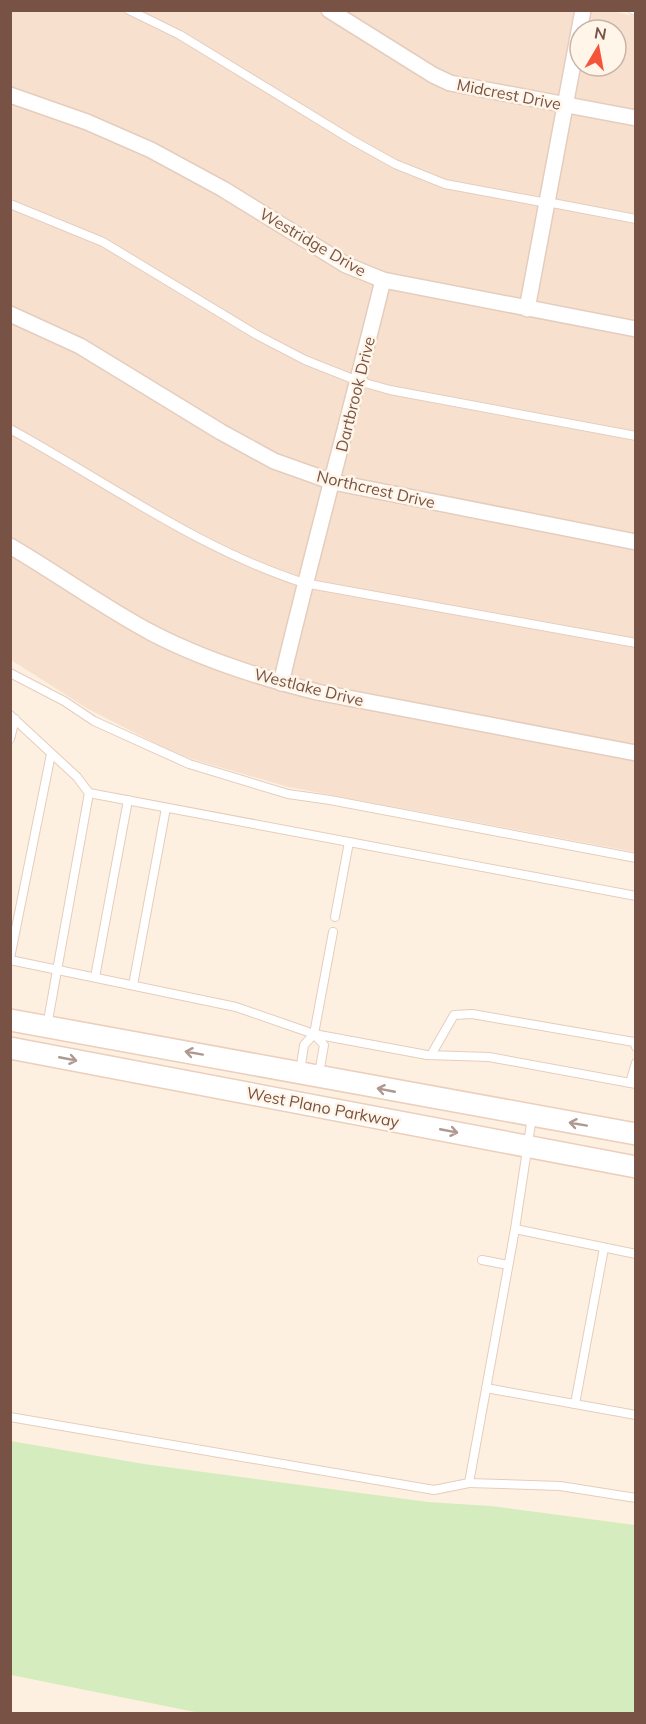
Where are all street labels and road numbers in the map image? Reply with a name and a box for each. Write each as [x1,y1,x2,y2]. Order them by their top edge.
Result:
street label: Midcrest Drive [455,74,563,114]
street label: Westridge Drive [256,203,370,281]
street label: Dartbrook Drive [331,334,379,454]
street label: Northcrest Drive [315,466,437,512]
street label: Westlake Drive [252,664,366,710]
street label: West Plano Parkway [245,1082,401,1132]

